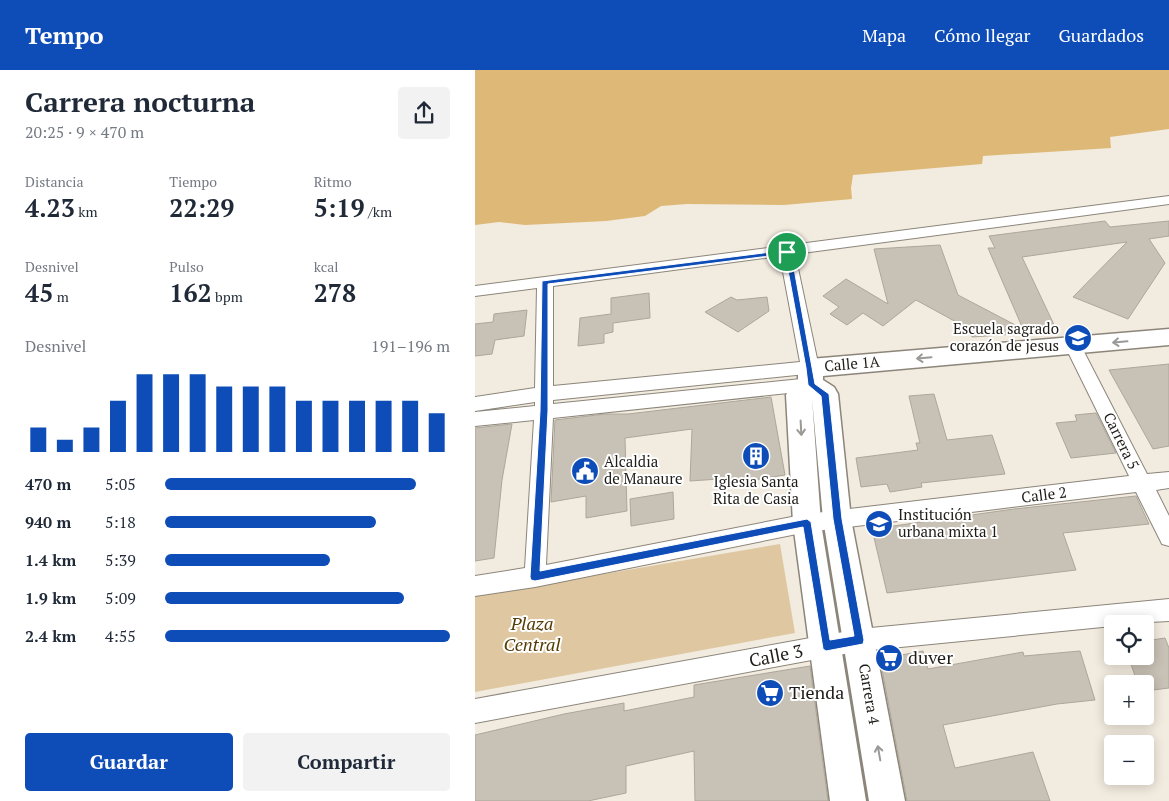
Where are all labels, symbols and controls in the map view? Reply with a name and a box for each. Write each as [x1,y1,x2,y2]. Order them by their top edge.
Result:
text: Tempo [25,19,104,51]
text: Mapa [862,23,906,47]
text: Cómo llegar [934,23,1030,47]
text: Guardados [1058,23,1144,47]
text: Carrera nocturna [25,83,255,120]
button: share [398,87,450,139]
text: 20:25 · 9 × 470 m [25,121,144,143]
text: Distancia [25,172,84,191]
text: Tiempo [169,172,217,191]
text: Ritmo [314,172,352,191]
text: 4.23 [25,191,75,224]
text: 22:29 [169,191,234,224]
text: 5:19 [314,191,365,224]
text: km [75,202,98,221]
text: /km [365,202,392,221]
pin [766,231,808,273]
icon: arrive [773,238,801,266]
text: Desnivel [25,257,79,276]
text: Pulso [169,257,204,276]
text: kcal [314,257,339,276]
text: 45 [25,276,53,309]
text: 162 [169,276,212,309]
text: 278 [314,276,356,309]
text: m [53,287,69,306]
text: bpm [212,287,243,306]
place label: Escuela sagrado corazón de jesus [950,318,1059,355]
school or university icon: Escuela sagrado corazón de jesus [1063,323,1093,353]
text: Desnivel [25,335,86,357]
text: 191–196 m [371,335,450,357]
one-way arrow [1113,337,1129,346]
street label: Calle 1A [823,351,881,375]
one-way arrow [916,354,932,363]
street label: Carrera 5 [1099,409,1144,472]
one-way arrow [797,420,806,436]
building icon: Iglesia Santa Rita de Casia [741,441,771,471]
place label: Alcaldia de Manaure [604,451,683,488]
public building icon: Alcaldia de Manaure [570,456,600,486]
place label: Iglesia Santa Rita de Casia [713,471,800,508]
text: 470 m [25,473,71,495]
text: 5:05 [105,473,136,495]
street label: Calle 2 [1020,481,1068,507]
place label: Institución urbana mixta 1 [898,504,998,541]
school or university icon: Institución urbana mixta 1 [864,509,894,539]
text: 940 m [25,511,71,533]
text: 5:18 [105,511,136,533]
text: 1.4 km [25,549,76,571]
text: 5:39 [105,549,136,571]
text: 1.9 km [25,587,76,609]
text: 5:09 [105,587,136,609]
park label: Plaza Central [504,611,560,656]
map controls [1104,615,1154,785]
button: locate [1104,615,1154,665]
text: 2.4 km [25,625,76,647]
text: 4:55 [105,625,136,647]
street label: Calle 3 [747,638,805,672]
supermarket icon: duver [874,643,904,673]
place label: duver [908,645,953,669]
street label: Carrera 4 [855,662,885,726]
button: + [1104,675,1154,725]
supermarket icon: Tienda [755,678,785,708]
place label: Tienda [789,680,844,704]
button: Guardar [25,733,233,791]
button: Compartir [243,733,450,791]
button: − [1104,735,1154,785]
one-way arrow [873,745,883,761]

